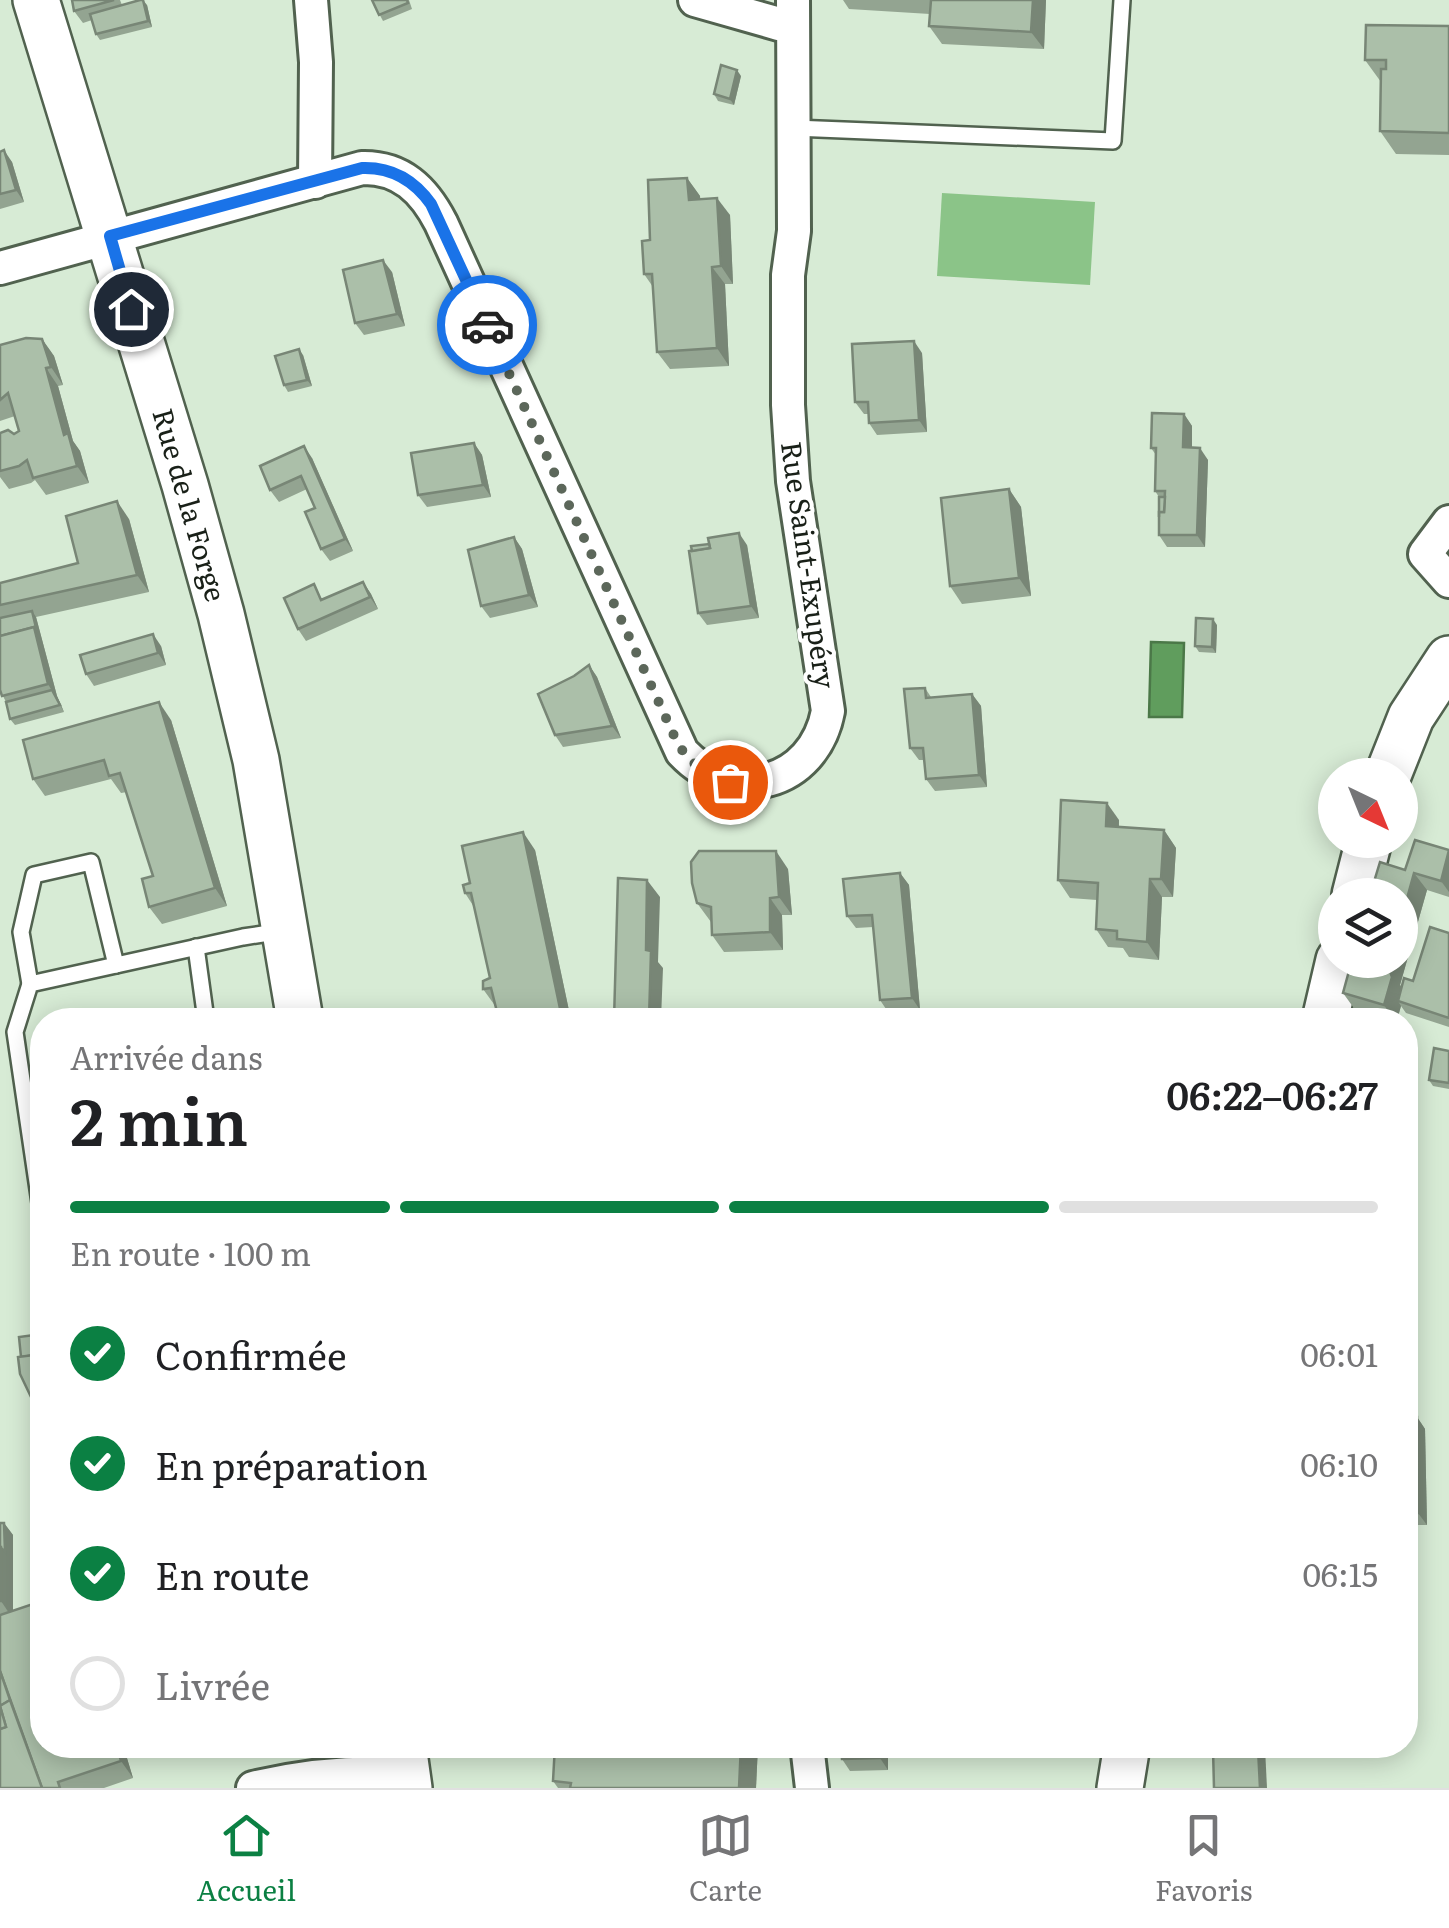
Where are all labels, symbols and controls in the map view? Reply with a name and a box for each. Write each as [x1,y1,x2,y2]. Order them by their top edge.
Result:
pin [89,267,174,352]
courier [437,275,537,375]
icon: home [104,282,159,337]
icon: car [460,298,515,353]
street label: Rue de la Forge [143,403,239,606]
street label: Rue Saint-Exupéry [772,438,848,692]
pin [688,740,773,825]
icon: bag [703,755,758,810]
north arrow [1318,758,1418,858]
map controls [1318,758,1418,978]
button: layers [1318,878,1418,978]
text: Arrivée dans [70,1032,262,1080]
text: 06:22–06:27 [1166,1065,1378,1122]
text: 2 min [70,1069,248,1166]
text: En route · 100 m [70,1228,311,1276]
text: Confirmée [155,1325,347,1382]
icon: check [70,1326,125,1381]
text: 06:01 [1300,1329,1378,1377]
text: En préparation [155,1435,428,1492]
icon: check [70,1436,125,1491]
text: 06:10 [1300,1439,1378,1487]
text: En route [155,1545,310,1602]
icon: check [70,1546,125,1601]
text: 06:15 [1302,1549,1378,1597]
text: Livrée [155,1655,270,1712]
tab: Accueil [197,1808,296,1910]
tab: Carte [689,1808,762,1910]
tab: Favoris [1155,1808,1252,1910]

